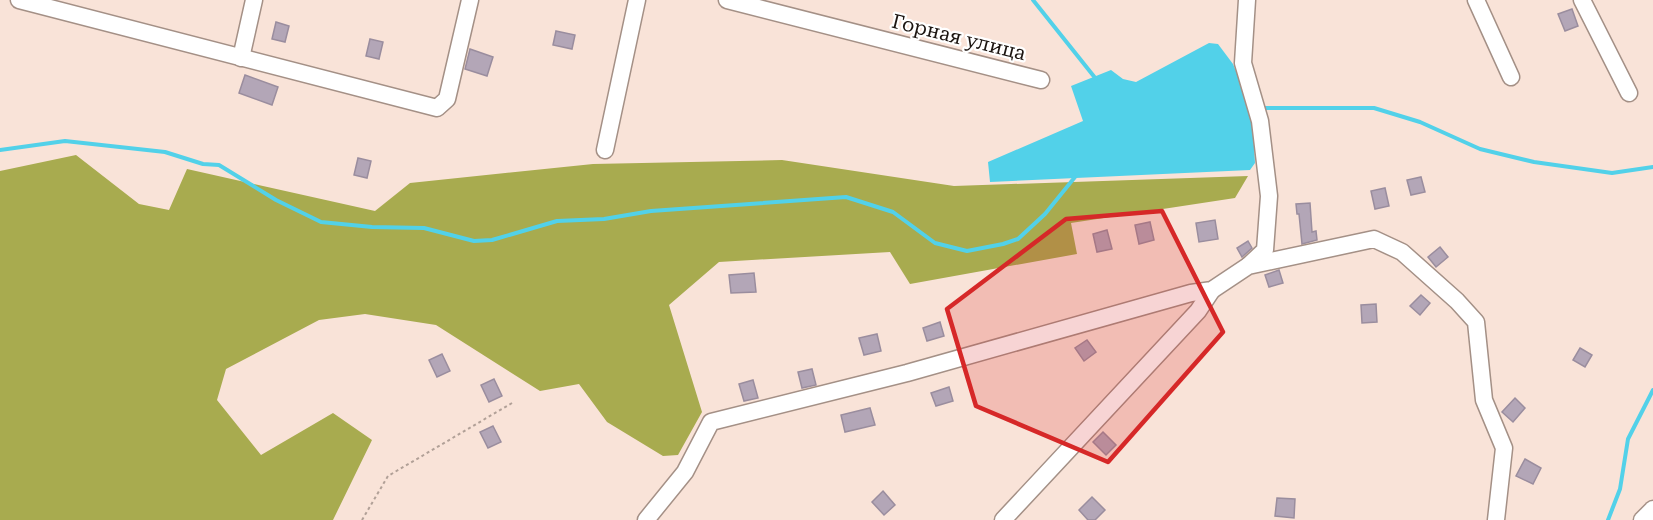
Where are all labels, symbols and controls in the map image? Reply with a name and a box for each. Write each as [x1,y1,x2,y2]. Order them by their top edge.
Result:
street label: Горная улица [890,9,1029,65]

